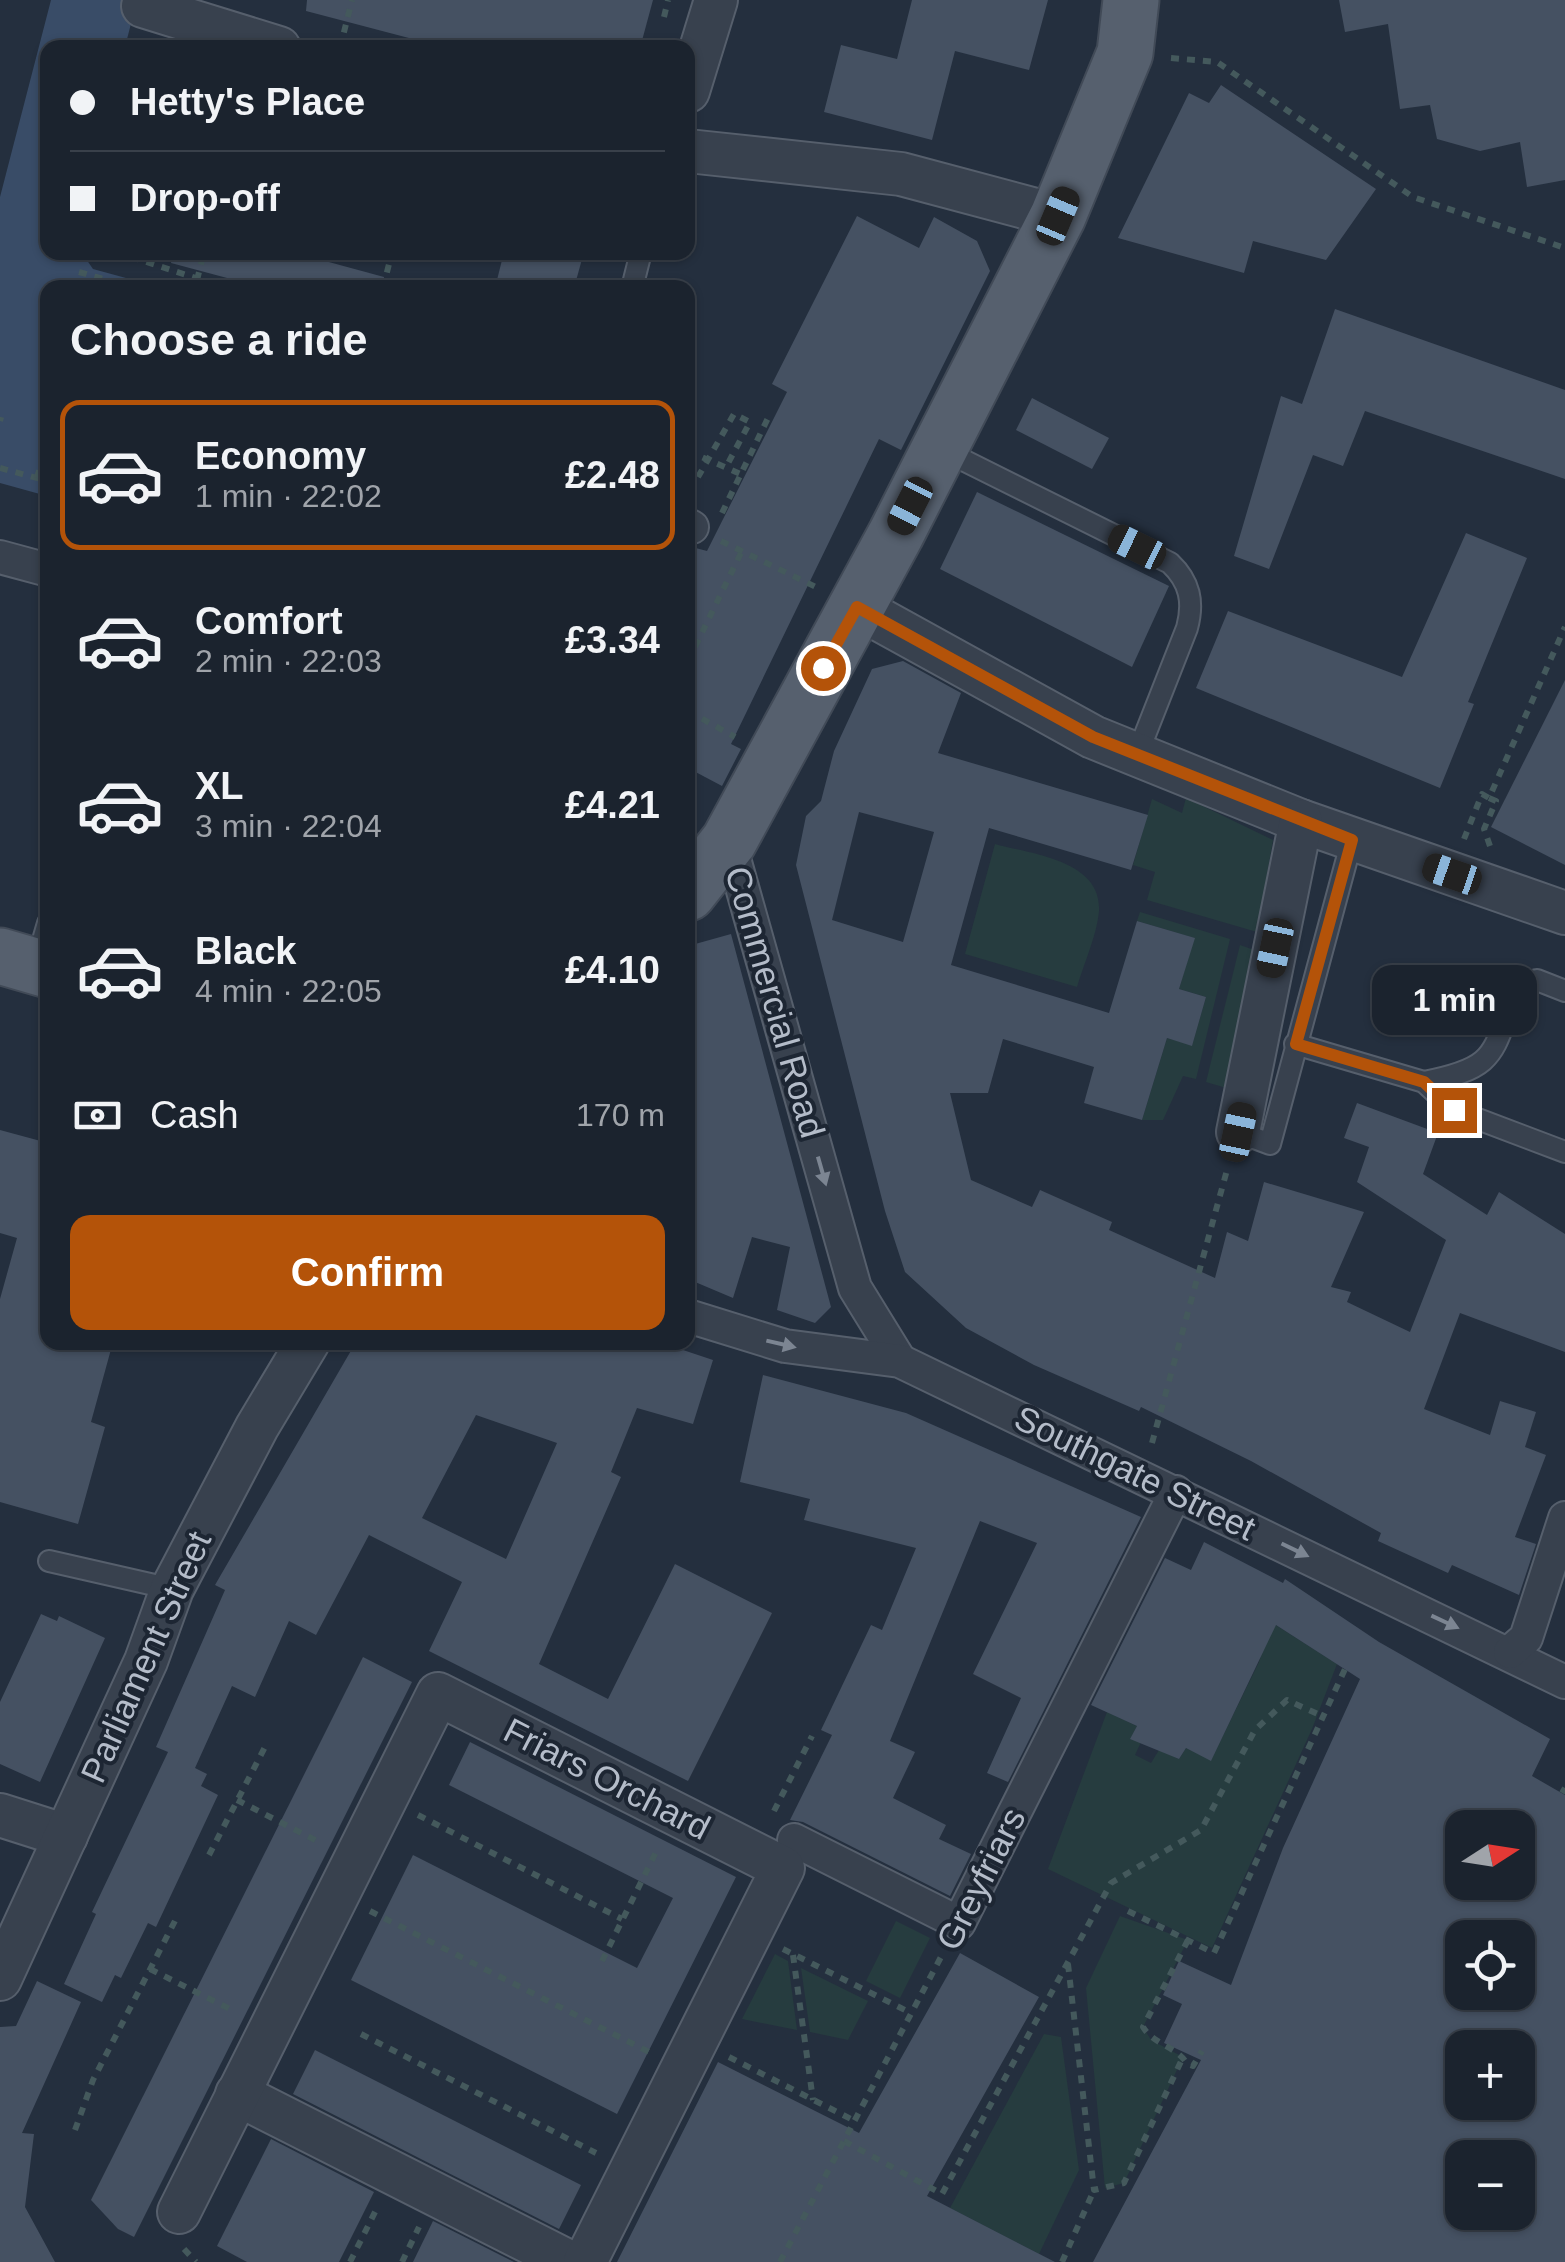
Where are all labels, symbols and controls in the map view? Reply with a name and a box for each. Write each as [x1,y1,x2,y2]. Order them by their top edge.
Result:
text: Hetty's Place [130,81,365,123]
text: Drop-off [130,177,280,219]
car [1032,183,1084,249]
text: Choose a ride [70,314,368,365]
icon: car [75,430,165,520]
text: Economy [195,435,366,477]
text: £2.48 [565,454,660,496]
car [883,472,937,540]
text: 1 min · 22:02 [195,478,382,514]
car [1103,520,1171,574]
icon: car [75,595,165,685]
text: Comfort [195,600,343,642]
text: £3.34 [565,619,660,661]
text: 2 min · 22:03 [195,643,382,679]
route start [801,646,846,691]
icon: car [75,760,165,850]
text: XL [195,765,244,807]
text: £4.21 [565,784,660,826]
text: 3 min · 22:04 [195,808,382,844]
car [1419,850,1485,898]
street label: Commercial Road [718,862,833,1142]
car [1254,916,1296,980]
icon: car [75,925,165,1015]
text: Black [195,930,296,972]
text: £4.10 [565,949,660,991]
callout: 1 min [1372,965,1536,1035]
text: 4 min · 22:05 [195,973,382,1009]
text: 1 min [1413,982,1496,1018]
icon: cash [70,1088,125,1143]
route end [1432,1088,1477,1133]
text: Cash [150,1094,239,1136]
text: 170 m [576,1097,665,1133]
car [1217,1100,1259,1164]
one-way arrow [815,1156,830,1187]
button: Confirm [70,1215,665,1330]
one-way arrow [766,1337,797,1352]
street label: Southgate Street [1009,1397,1262,1548]
street label: Parliament Street [73,1525,218,1788]
one-way arrow [1281,1542,1310,1559]
one-way arrow [1431,1613,1460,1630]
street label: Friars Orchard [498,1710,717,1847]
street label: Greyfriars [928,1801,1033,1956]
north arrow [1445,1810,1535,1900]
map controls [1445,1810,1535,2230]
button: locate [1445,1920,1535,2010]
button: + [1445,2030,1535,2120]
button: − [1445,2140,1535,2230]

